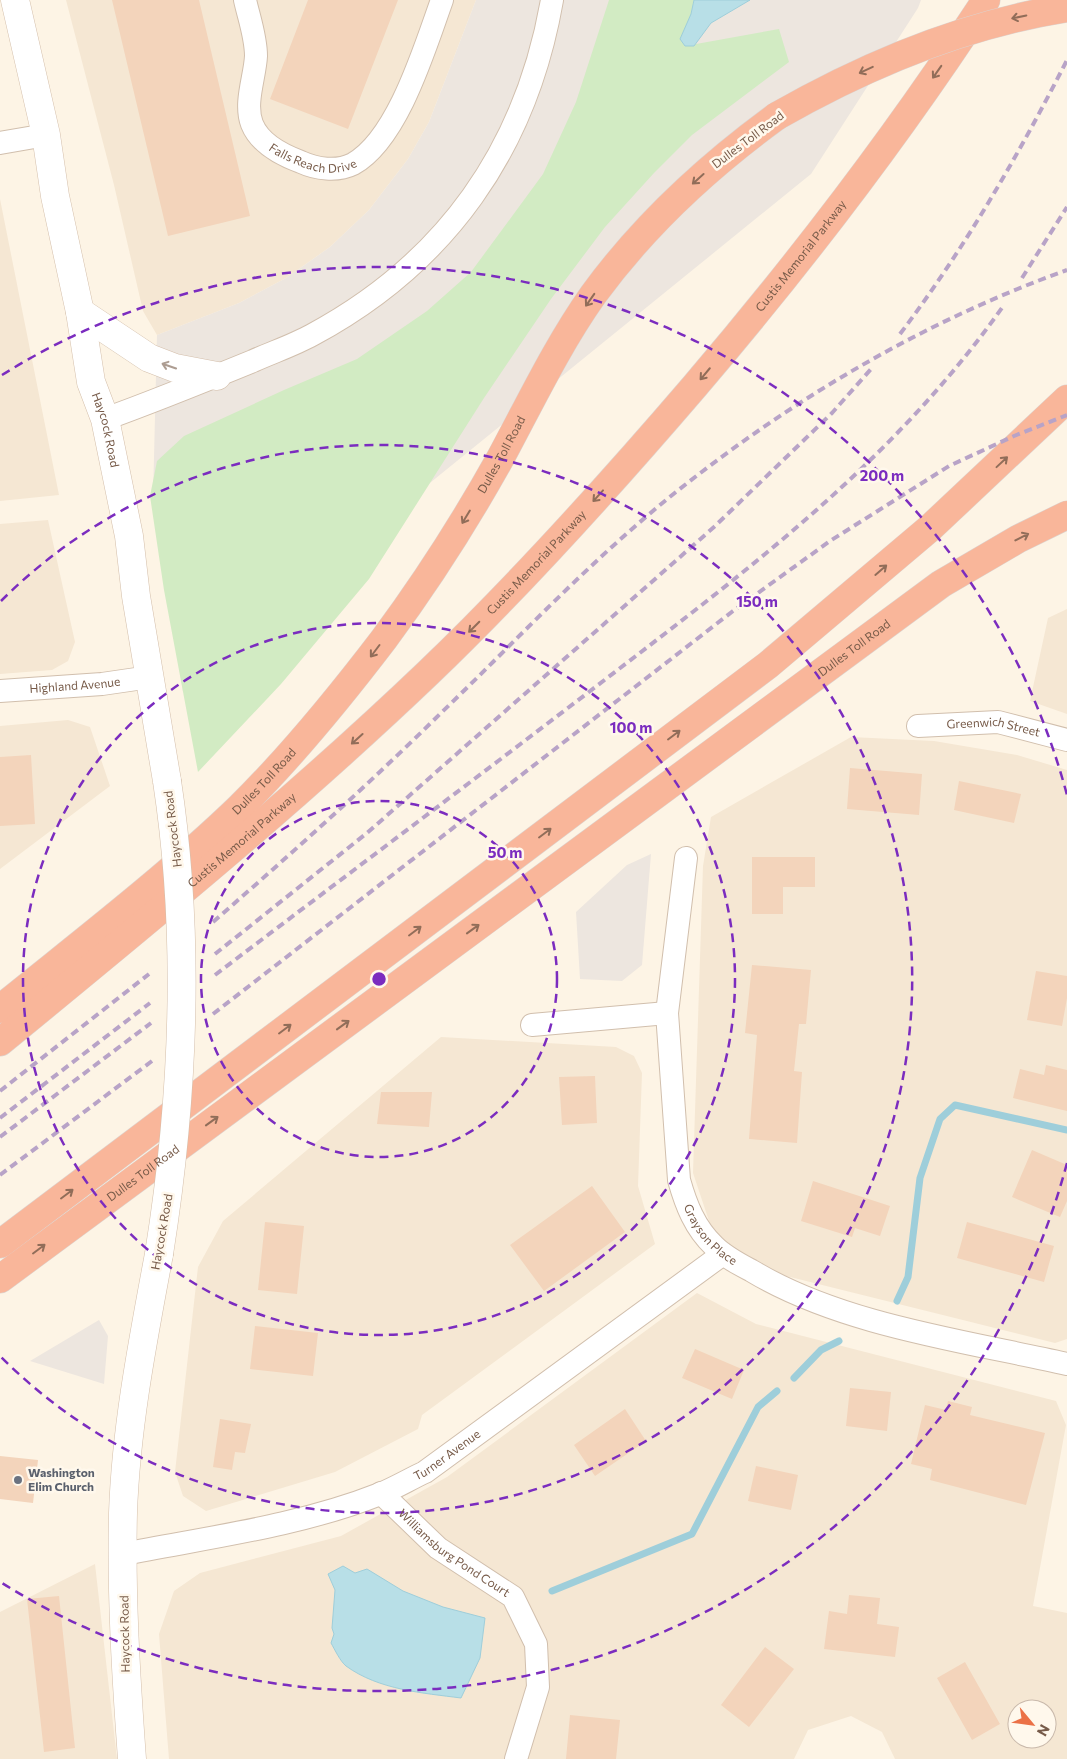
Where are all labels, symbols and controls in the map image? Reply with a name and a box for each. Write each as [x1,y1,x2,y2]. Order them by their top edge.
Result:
one-way arrow [1012,13,1028,22]
one-way arrow [932,65,942,79]
one-way arrow [859,66,874,75]
street label: Dulles Toll Road [709,108,786,171]
street label: Falls Reach Drive [267,140,359,175]
one-way arrow [691,173,704,184]
street label: Custis Memorial Parkway [752,197,848,314]
one-way arrow [585,293,595,307]
one-way arrow [162,361,178,370]
one-way arrow [699,367,711,380]
street label: Haycock Road [90,390,123,469]
street label: Dulles Toll Road [474,413,527,496]
one-way arrow [996,456,1009,468]
text: 200 m [860,466,904,484]
one-way arrow [593,490,604,503]
street label: Custis Memorial Parkway [483,507,588,617]
one-way arrow [461,509,471,523]
one-way arrow [1015,532,1030,542]
one-way arrow [875,564,888,576]
text: 150 m [736,592,778,610]
street label: Dulles Toll Road [815,616,893,679]
one-way arrow [468,621,481,633]
one-way arrow [369,644,380,657]
street label: Highland Avenue [29,673,121,695]
street label: Greenwich Street [946,714,1042,739]
text: 100 m [610,718,652,736]
one-way arrow [667,730,680,741]
one-way arrow [351,733,364,745]
street label: Dulles Toll Road [229,745,298,817]
street label: Custis Memorial Parkway [184,789,298,890]
street label: Haycock Road [160,790,184,868]
one-way arrow [538,828,551,839]
text: 50 m [488,843,522,861]
one-way arrow [466,923,479,934]
one-way arrow [408,926,421,937]
centre of rings [370,970,388,988]
one-way arrow [336,1020,350,1030]
one-way arrow [278,1024,291,1035]
one-way arrow [205,1116,218,1127]
street label: Dulles Toll Road [104,1141,181,1204]
one-way arrow [60,1188,73,1199]
street label: Haycock Road [147,1193,175,1271]
street label: Grayson Place [682,1202,740,1267]
one-way arrow [32,1244,45,1255]
street label: Turner Avenue [411,1426,482,1483]
place label: Washington Elim Church [28,1465,95,1493]
marker: Washington Elim Church [12,1474,24,1486]
street label: Williamsburg Pond Court [396,1506,513,1599]
street label: Haycock Road [116,1595,132,1673]
north arrow [1007,1699,1057,1749]
text: N [1034,1722,1054,1739]

